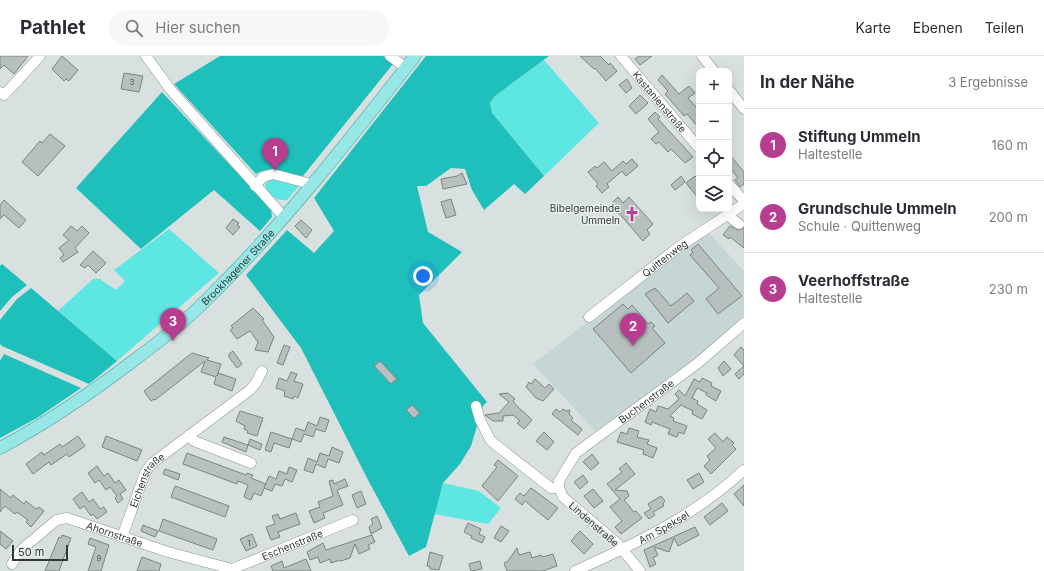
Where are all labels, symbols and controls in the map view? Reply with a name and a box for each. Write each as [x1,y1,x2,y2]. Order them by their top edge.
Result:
search box [109,10,389,46]
text: Pathlet [20,16,85,39]
icon: search [123,17,145,39]
text: Hier suchen [155,18,241,37]
text: Karte [855,19,891,36]
text: Ebenen [913,19,963,36]
text: Teilen [985,19,1024,36]
map controls [696,68,732,212]
button: + [696,68,732,104]
street label: Kastanienstraße [630,69,689,135]
text: In der Nähe [760,72,855,92]
text: 3 Ergebnisse [948,74,1028,90]
house number: 3 [130,77,135,87]
button: − [696,104,732,140]
text: Stiftung Ummeln [798,127,921,146]
text: 1 [770,137,776,153]
text: 160 m [991,137,1028,153]
pin: 1 [262,138,288,171]
button: locate [696,140,732,176]
text: Haltestelle [798,146,862,162]
button: layers [696,176,732,212]
text: Grundschule Ummeln [798,199,957,218]
place label: Bibelgemeinde Ummeln [550,202,620,226]
church icon: Bibelgemeinde Ummeln [623,205,641,223]
text: 2 [769,209,777,225]
text: 200 m [989,209,1028,225]
text: Schule · Quittenweg [798,218,921,234]
street label: Brockhagener Straße [199,227,277,308]
street label: Quittenweg [640,237,690,279]
your location [413,266,433,286]
text: Veerhoffstraße [798,271,909,290]
text: 3 [769,281,777,297]
text: 230 m [989,281,1028,297]
text: Haltestelle [798,290,862,306]
pin: 3 [160,308,186,341]
pin: 2 [620,313,646,346]
street label: Buchenstraße [616,377,676,426]
street label: Eichenstraße [127,450,167,509]
street label: Lindenstraße [567,499,621,549]
street label: Am Speksel [636,508,691,546]
street label: Ahornstraße [85,519,145,549]
street label: Eschenstraße [260,527,325,562]
house number: 1 [247,538,251,548]
scale bar [12,543,68,562]
text: 50 m [18,545,44,559]
house number: 9 [97,553,102,563]

